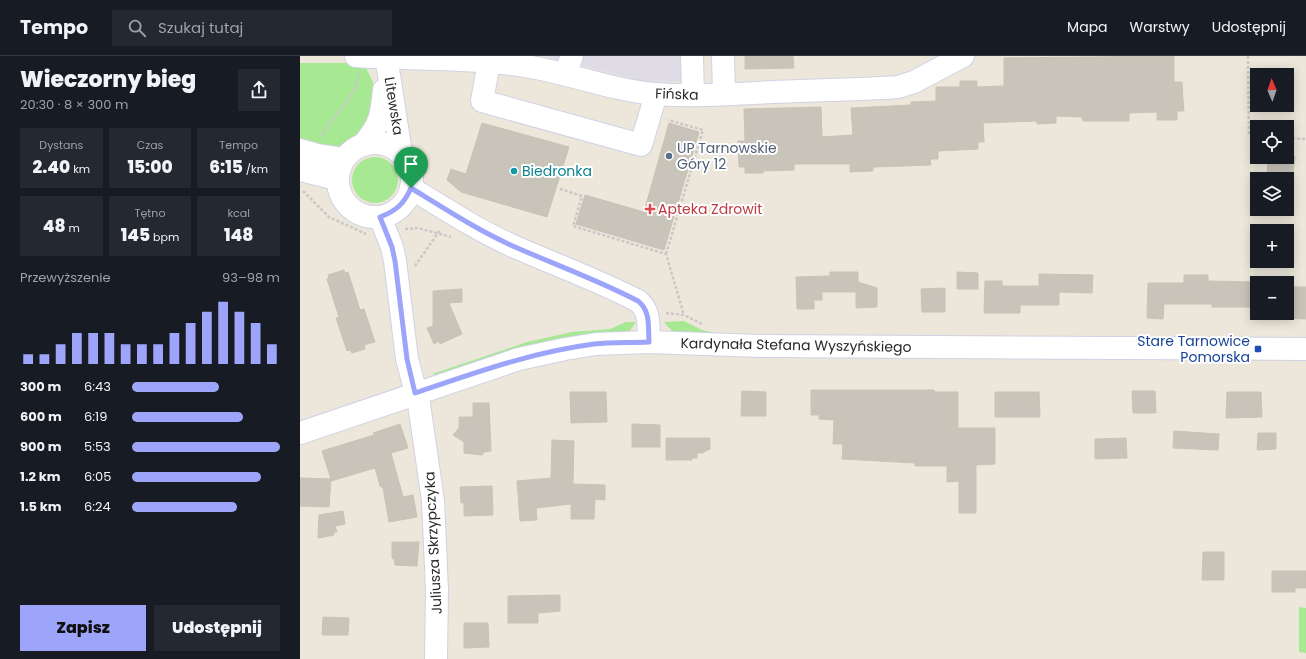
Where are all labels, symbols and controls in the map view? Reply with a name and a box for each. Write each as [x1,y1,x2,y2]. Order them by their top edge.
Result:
search box [112,10,392,46]
text: Tempo [20,14,88,41]
icon: search [126,17,148,39]
text: Szukaj tutaj [158,17,243,38]
text: Mapa [1067,17,1108,37]
text: Warstwy [1130,17,1190,37]
text: Udostępnij [1212,17,1286,37]
text: Wieczorny bieg [20,64,196,95]
north arrow [1250,68,1294,112]
map controls [1250,68,1294,320]
button: share [238,69,280,111]
street label: Litewska [380,75,408,137]
street label: Fińska [655,83,699,105]
text: 20:30 · 8 × 300 m [20,95,128,114]
button: locate [1250,120,1294,164]
text: Dystans [39,137,83,153]
text: Czas [137,137,163,153]
text: Tempo [219,137,258,153]
place label: UP Tarnowskie Góry 12 [677,138,777,174]
pin [394,147,428,188]
marker: UP Tarnowskie Góry 12 [664,151,674,161]
icon: arrive [400,153,422,175]
text: 2.40 [33,155,70,179]
text: 15:00 [127,155,173,179]
text: 6:15 [209,155,243,179]
text: km [70,161,90,177]
text: /km [243,161,268,177]
place label: Biedronka [522,161,592,181]
marker: Biedronka [509,166,519,176]
button: layers [1250,172,1294,216]
place label: Apteka Zdrowit [658,199,762,219]
marker: Apteka Zdrowit [645,204,655,214]
text: Tętno [135,205,165,221]
text: kcal [227,205,250,221]
text: 48 [43,214,66,238]
text: m [66,220,80,236]
text: 145 [121,223,150,247]
text: 148 [224,223,253,247]
button: + [1250,224,1294,268]
text: bpm [150,229,179,245]
text: Przewyższenie [20,268,111,287]
text: 93–98 m [222,268,280,287]
button: − [1250,276,1294,320]
place label: Stare Tarnowice Pomorska [1137,331,1250,367]
street label: Kardynała Stefana Wyszyńskiego [680,333,912,357]
marker: Stare Tarnowice Pomorska [1253,344,1263,354]
text: 300 m [20,377,61,396]
text: 6:43 [84,377,111,396]
text: 600 m [20,407,62,426]
text: 6:19 [84,407,107,426]
text: 900 m [20,437,61,456]
text: 5:53 [84,437,111,456]
text: 1.2 km [20,467,61,486]
text: 6:05 [84,467,111,486]
street label: Juliusza Skrzypczyka [419,471,447,615]
text: 1.5 km [20,497,62,516]
text: 6:24 [84,497,111,516]
button: Zapisz [20,605,146,651]
button: Udostępnij [154,605,280,651]

